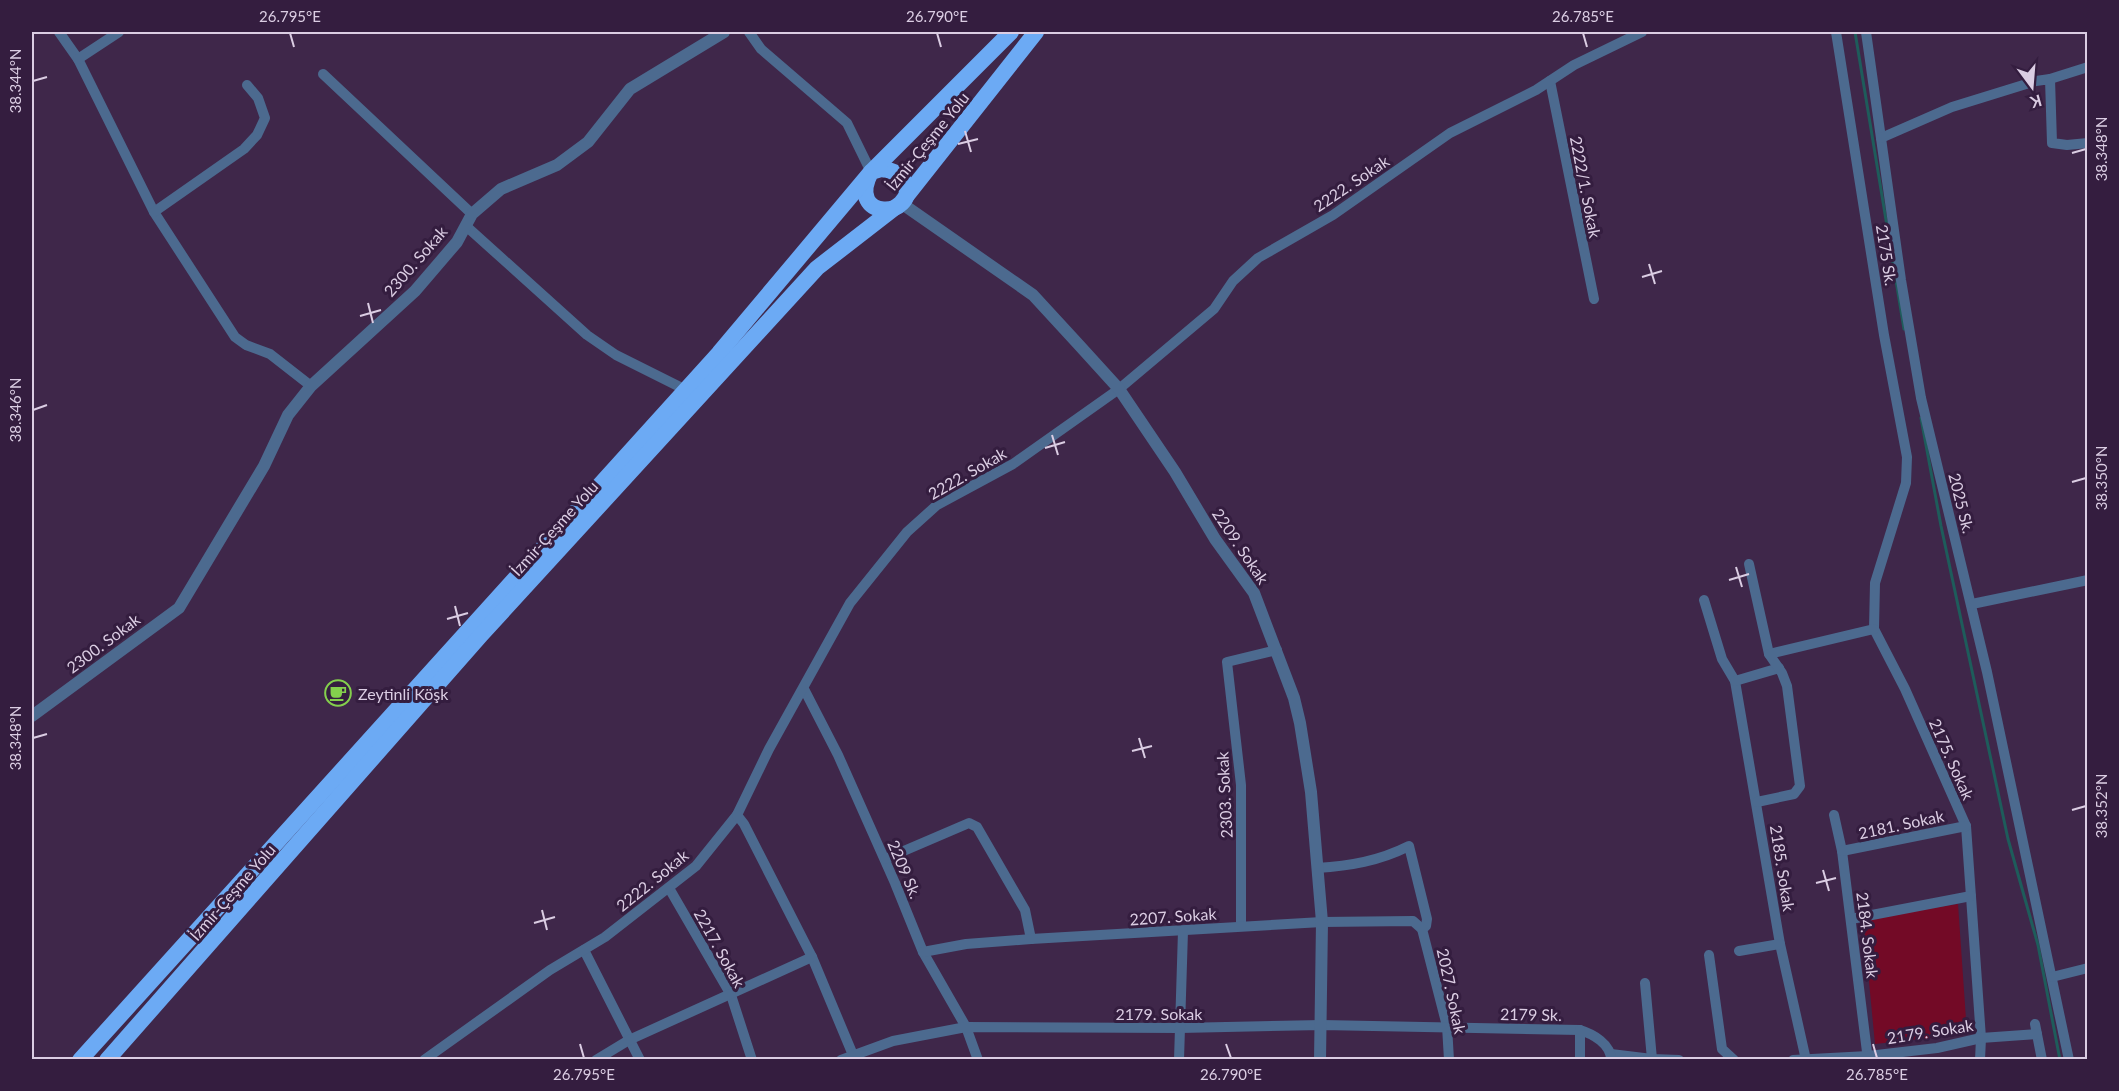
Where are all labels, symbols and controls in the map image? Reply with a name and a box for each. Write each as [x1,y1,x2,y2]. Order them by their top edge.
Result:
text: 26.795°E [259,7,321,25]
text: 26.790°E [906,7,968,25]
text: 26.785°E [1552,7,1614,25]
text: 38.344°N [6,49,24,113]
north arrow [2002,57,2062,117]
street label: İzmir-Çeşme Yolu [882,88,972,194]
text: K [2027,91,2044,113]
text: 38.348°N [2092,117,2110,181]
street label: 2222/1. Sokak [1567,134,1605,240]
street label: 2222. Sokak [1310,150,1393,215]
street label: 2300. Sokak [379,221,451,300]
street label: 2175 Sk. [1873,223,1901,287]
text: 38.346°N [6,378,24,442]
street label: 2222. Sokak [925,443,1010,503]
text: 38.350°N [2092,446,2110,510]
street label: 2025 Sk. [1945,471,1979,535]
street label: İzmir-Çeşme Yolu [506,477,602,579]
street label: 2209. Sokak [1209,505,1274,588]
street label: 2300. Sokak [63,609,144,677]
cafe icon: Zeytinli Köşk [323,678,353,708]
place label: Zeytinli Köşk [358,684,449,703]
text: 38.348°N [6,706,24,770]
street label: 2175. Sokak [1926,715,1979,803]
street label: 2303. Sokak [1212,750,1236,839]
text: 38.352°N [2092,774,2110,838]
street label: 2181. Sokak [1857,805,1946,842]
street label: 2185. Sokak [1767,824,1799,913]
street label: 2209 Sk. [884,837,926,901]
street label: İzmir-Çeşme Yolu [185,840,279,944]
street label: 2222. Sokak [612,845,692,915]
street label: 2184. Sokak [1853,891,1883,980]
street label: 2207. Sokak [1129,903,1218,929]
street label: 2217. Sokak [691,905,750,991]
street label: 2027. Sokak [1434,947,1471,1036]
street label: 2179. Sokak [1116,1004,1203,1023]
street label: 2179 Sk. [1500,1004,1562,1024]
street label: 2179. Sokak [1886,1015,1975,1047]
text: 26.795°E [553,1065,615,1083]
text: 26.790°E [1200,1065,1262,1083]
text: 26.785°E [1846,1065,1908,1083]

